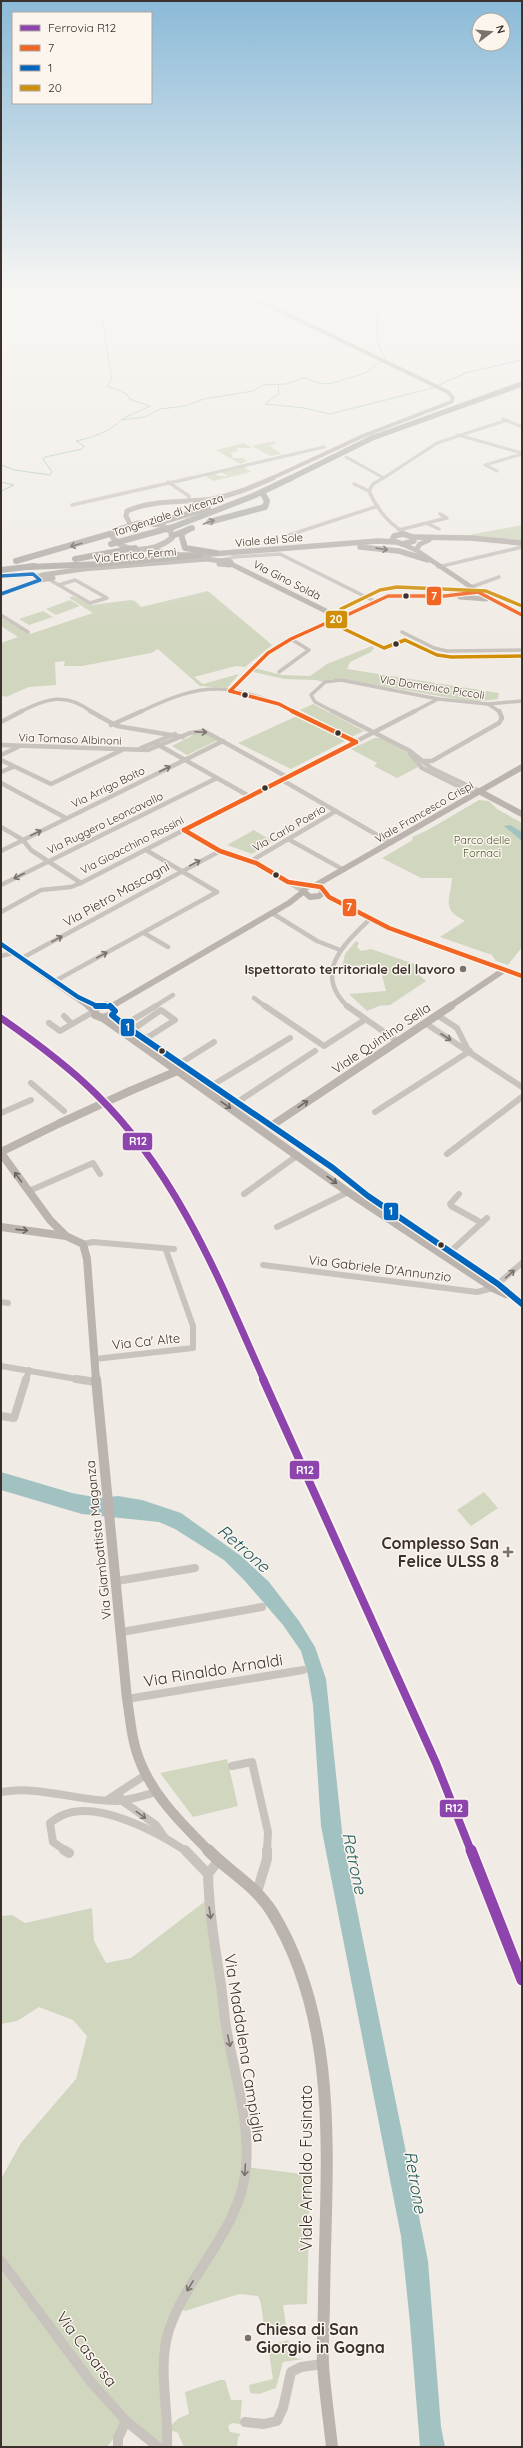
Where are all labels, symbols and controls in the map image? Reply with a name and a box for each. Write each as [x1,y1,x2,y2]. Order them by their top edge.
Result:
legend [12,12,152,104]
north arrow [471,12,511,52]
text: Ferrovia R12 [48,20,117,35]
text: N [493,23,508,35]
text: 7 [48,40,54,55]
text: 1 [48,60,52,75]
text: 20 [48,80,62,95]
street label: Tangenziale di Vicenza [111,490,225,540]
one-way arrow [202,518,215,525]
street label: Viale del Sole [235,530,303,550]
one-way arrow [70,542,83,549]
street label: Via Enrico Fermi [93,544,177,566]
one-way arrow [375,545,388,553]
street label: Via Gino Soldà [251,557,323,603]
line badge: 7 [426,586,442,606]
text: 7 [431,589,437,603]
unlabelled marker [401,591,411,601]
line badge: 20 [325,610,348,629]
text: 20 [329,612,343,626]
unlabelled marker [391,639,401,649]
street label: Via Domenico Piccoli [378,672,486,702]
unlabelled marker [240,690,250,700]
one-way arrow [194,728,207,736]
unlabelled marker [333,728,343,738]
street label: Via Tomaso Albinoni [18,730,122,748]
street label: Via Arrigo Boito [69,763,147,811]
one-way arrow [159,765,171,772]
street label: Viale Francesco Crispi [372,778,476,846]
unlabelled marker [260,783,270,793]
street label: Via Ruggero Leoncavallo [45,789,166,857]
street label: Via Carlo Poerio [250,801,328,855]
street label: Via Gioacchino Rossini [78,813,186,877]
one-way arrow [29,829,41,836]
park label: Parco delle Fornaci [454,833,510,860]
street label: Via Pietro Mascagni [60,858,172,930]
one-way arrow [189,859,201,867]
unlabelled marker [271,870,281,880]
one-way arrow [13,873,25,880]
line badge: 7 [342,898,357,917]
text: 7 [346,900,352,914]
one-way arrow [51,935,63,943]
one-way arrow [96,951,108,959]
place label: Ispettorato territoriale del lavoro [244,961,455,977]
marker: Ispettorato territoriale del lavoro [458,964,468,974]
street label: Viale Quintino Sella [329,999,433,1077]
line badge: 1 [120,1018,135,1037]
text: 1 [126,1020,130,1034]
one-way arrow [440,1033,451,1041]
unlabelled marker [157,1046,167,1056]
one-way arrow [297,1100,308,1108]
one-way arrow [221,1101,232,1109]
line badge: R12 [122,1132,153,1151]
text: R12 [129,1134,147,1148]
one-way arrow [14,1172,23,1183]
one-way arrow [326,1176,337,1184]
line badge: 1 [383,1202,399,1221]
text: 1 [389,1204,393,1218]
one-way arrow [15,1226,28,1233]
unlabelled marker [436,1240,446,1250]
street label: Via Gabriele D'Annunzio [308,1251,452,1285]
one-way arrow [505,1269,515,1278]
street label: Via Ca' Alte [111,1329,181,1353]
street label: Via Giambattista Maganza [82,1460,114,1620]
line badge: R12 [289,1460,320,1480]
text: R12 [296,1463,314,1477]
water label: Retrone [214,1520,276,1577]
place label: Complesso San Felice ULSS 8 [382,1533,499,1571]
marker: Complesso San Felice ULSS 8 [502,1546,514,1558]
street label: Via Rinaldo Arnaldi [142,1649,284,1691]
line badge: R12 [439,1799,469,1818]
text: R12 [445,1801,463,1815]
one-way arrow [136,1811,147,1819]
water label: Retrone [338,1830,372,1897]
one-way arrow [206,1906,214,1919]
street label: Via Maddalena Campiglia [220,1952,270,2144]
one-way arrow [226,2034,234,2047]
street label: Viale Arnaldo Fusinato [296,2085,316,2251]
water label: Retrone [400,2149,432,2216]
one-way arrow [242,2163,249,2176]
one-way arrow [186,2280,194,2292]
street label: Via Casarsa [52,2307,122,2391]
place label: Chiesa di San Giorgio in Gogna [256,2319,385,2357]
marker: Chiesa di San Giorgio in Gogna [243,2333,253,2343]

